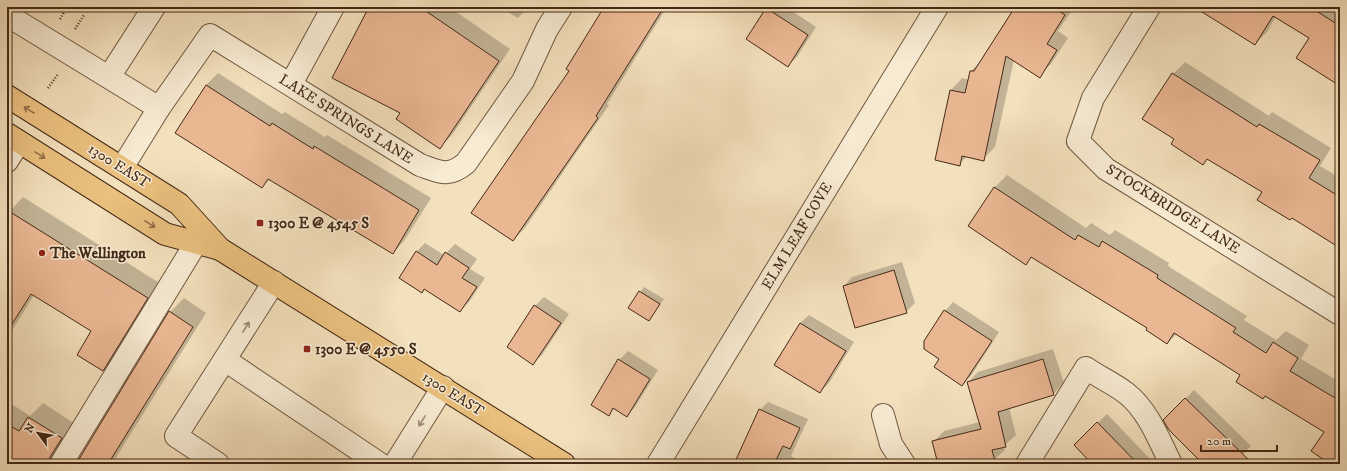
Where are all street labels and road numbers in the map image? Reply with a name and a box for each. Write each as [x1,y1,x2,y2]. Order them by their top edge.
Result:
street label: LAKE SPRINGS LANE [275,70,417,168]
street label: 1300 EAST [84,139,154,193]
street label: STOCKBRIDGE LANE [1102,160,1244,258]
street label: ELM LEAF COVE [757,178,837,293]
street label: 1300 EAST [418,367,488,421]

